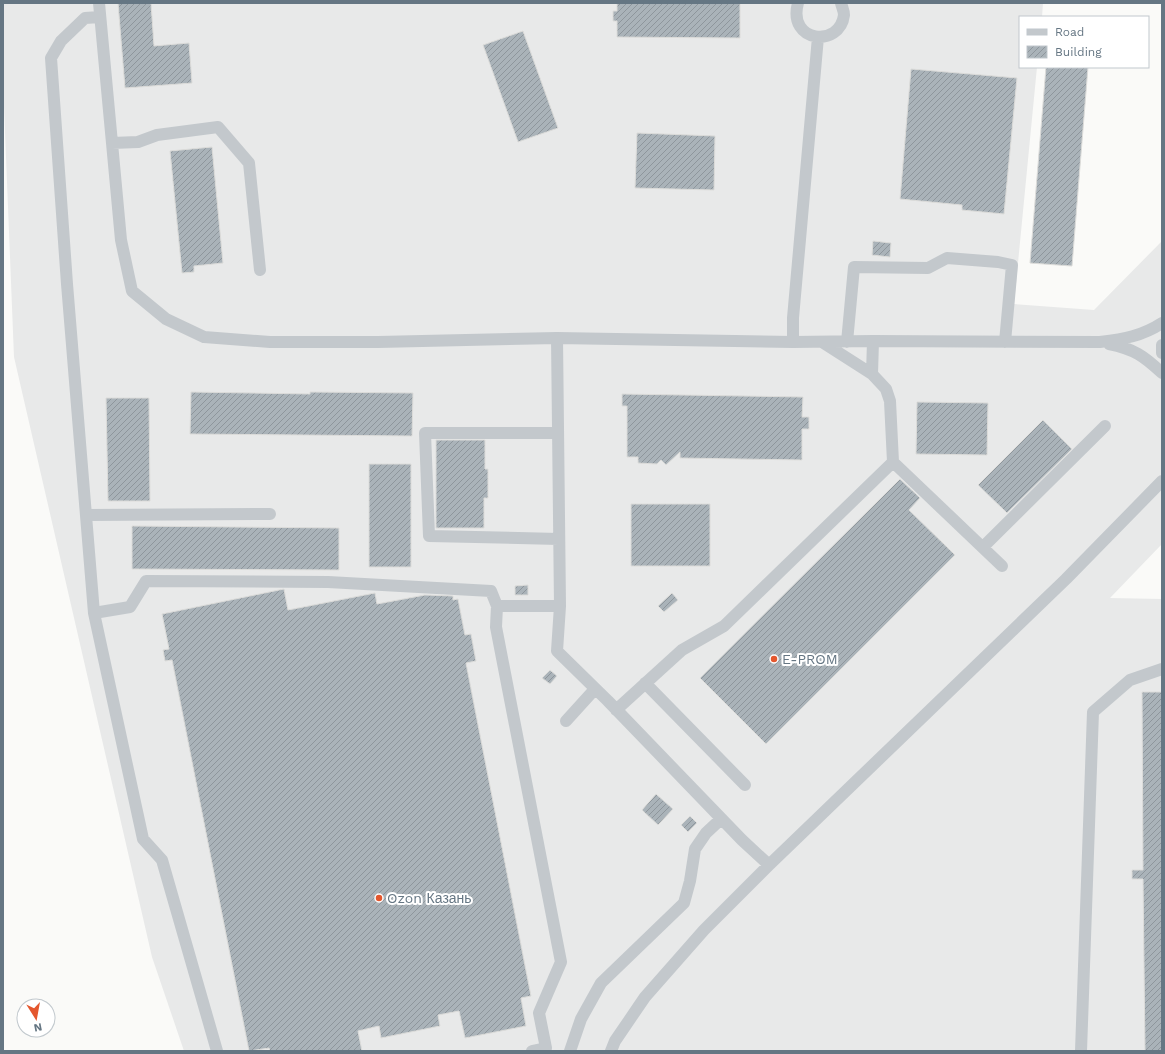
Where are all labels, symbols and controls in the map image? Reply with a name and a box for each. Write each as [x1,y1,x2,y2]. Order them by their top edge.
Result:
legend [1019,16,1149,68]
text: Road [1055,25,1084,39]
text: Building [1055,45,1102,59]
place label: E-PROM [782,651,838,667]
marker: E-PROM [769,654,779,664]
place label: Ozon Казань [387,890,472,906]
marker: Ozon Казань [374,893,384,903]
north arrow [16,998,56,1038]
text: N [33,1020,43,1034]

